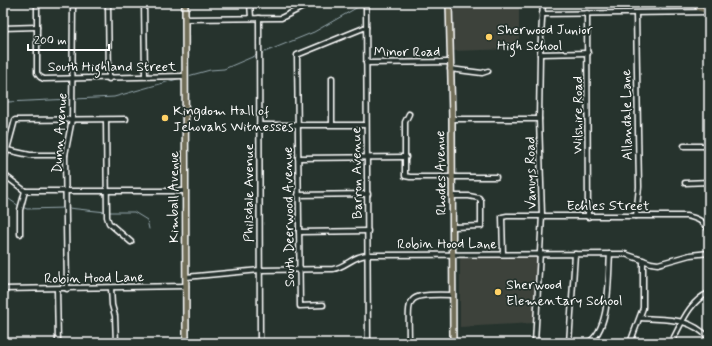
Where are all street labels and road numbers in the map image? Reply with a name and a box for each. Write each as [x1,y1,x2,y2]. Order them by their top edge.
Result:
street label: Minor Road [374,43,440,61]
street label: South Highland Street [48,58,177,78]
street label: Allandale Lane [617,69,637,161]
street label: Wilshire Road [569,76,587,154]
street label: Dunn Avenue [48,92,72,174]
street label: Barron Avenue [347,127,367,219]
street label: Rhodes Avenue [431,130,451,216]
street label: Vanuys Road [521,136,541,210]
street label: Philsdale Avenue [240,144,258,242]
street label: South Deerwood Avenue [279,147,299,287]
street label: Kimball Avenue [165,151,183,243]
street label: Echles Street [566,197,650,215]
street label: Robin Hood Lane [397,235,497,253]
street label: Robin Hood Lane [44,268,144,288]

